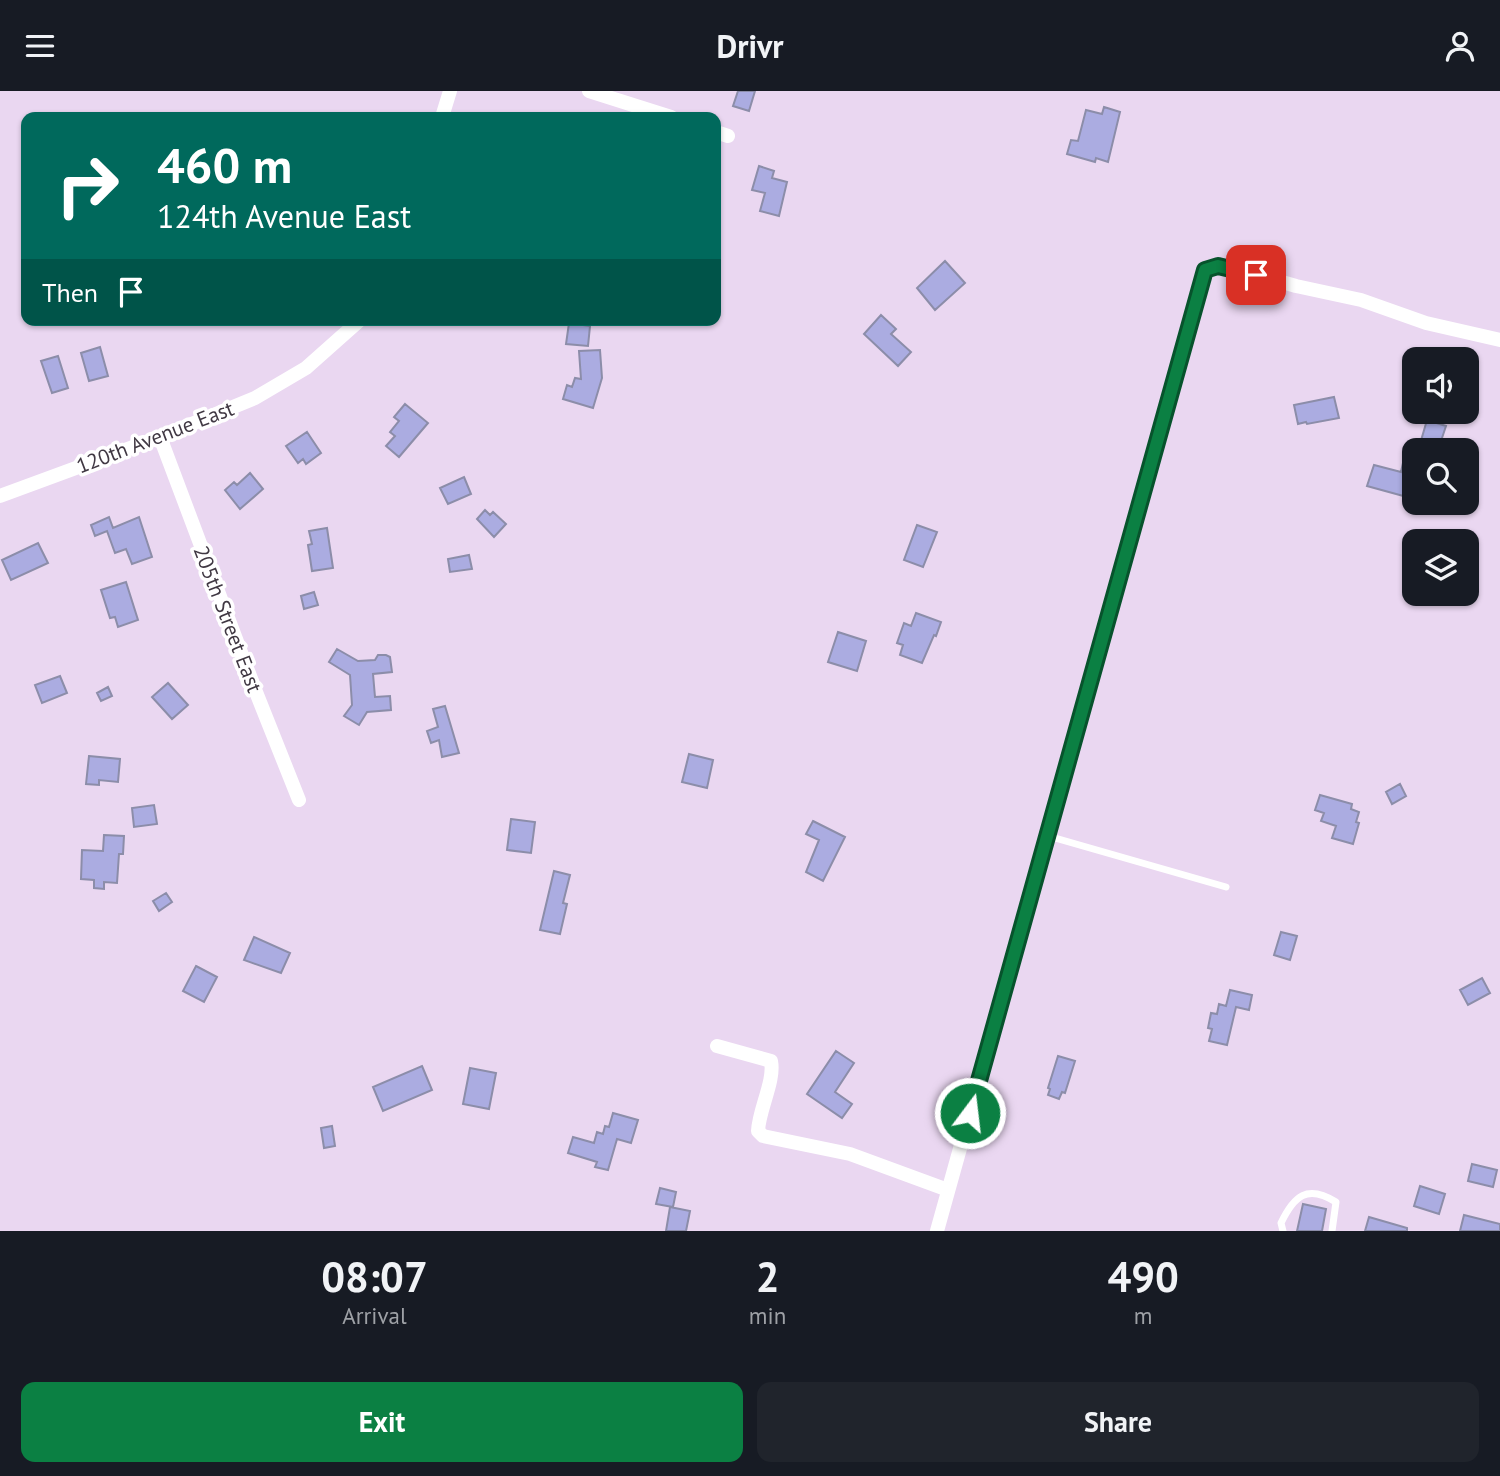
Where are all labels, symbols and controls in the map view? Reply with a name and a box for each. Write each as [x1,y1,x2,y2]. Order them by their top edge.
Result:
text: Drivr [716,25,784,67]
icon: menu [21,27,59,65]
icon: person [1441,27,1479,65]
text: 460 m [157,133,292,197]
icon: right [42,140,133,231]
text: 124th Avenue East [157,195,411,237]
pin [1226,245,1286,305]
icon: arrive [1237,256,1275,294]
icon: arrive [112,273,150,311]
text: Then [42,276,98,309]
map controls [1402,347,1479,606]
button: sound [1402,347,1479,424]
street label: 120th Avenue East [72,395,238,479]
button: search [1402,438,1479,515]
button: layers [1402,529,1479,606]
street label: 205th Street East [188,542,268,696]
position arrow [933,1076,1007,1150]
text: 08:07 [321,1249,428,1304]
text: 2 [756,1249,779,1304]
text: 490 [1107,1249,1179,1304]
text: Arrival [342,1301,407,1330]
text: min [749,1301,786,1330]
text: m [1134,1301,1152,1330]
button: Exit [21,1382,743,1462]
button: Share [757,1382,1479,1462]

